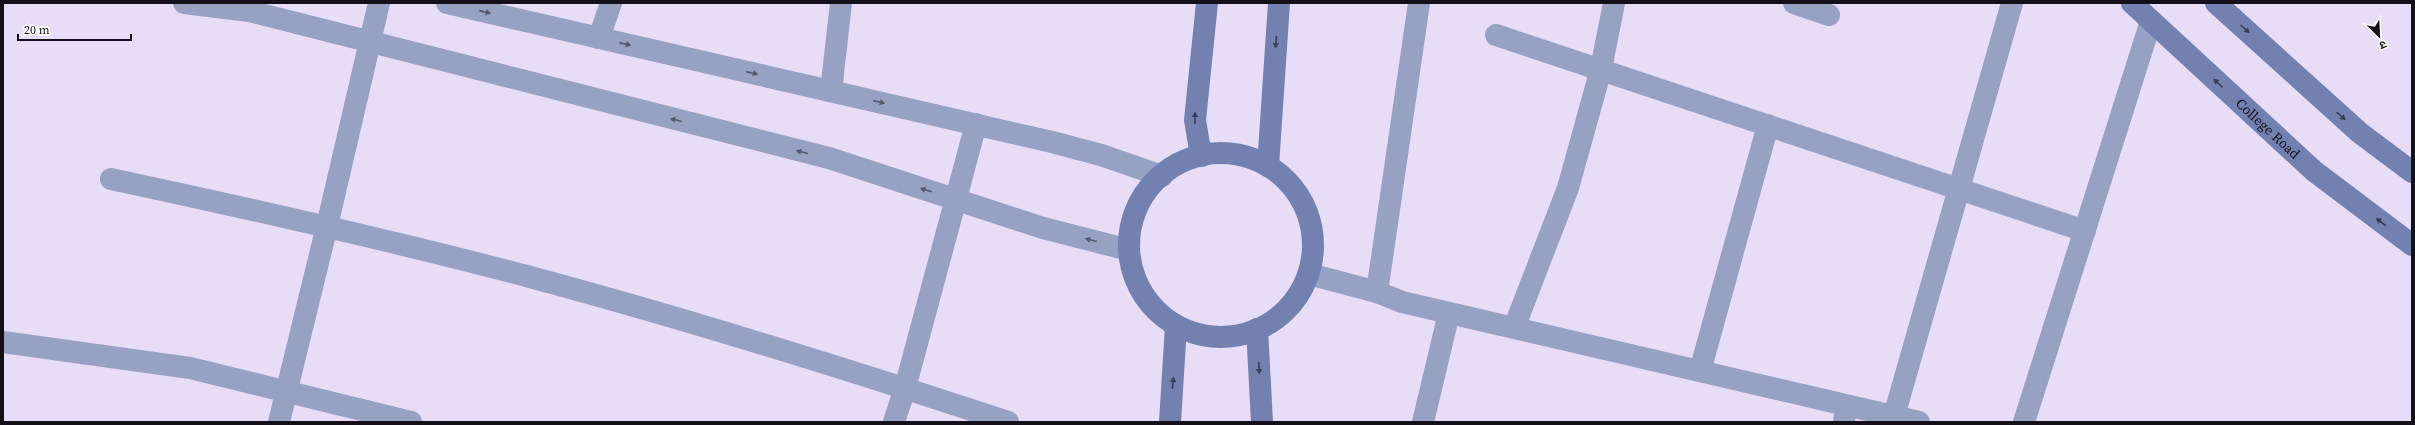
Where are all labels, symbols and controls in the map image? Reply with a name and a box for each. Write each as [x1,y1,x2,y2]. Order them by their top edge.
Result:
one-way arrow [479,9,491,15]
scale bar [18,16,131,42]
north arrow [2359,16,2399,56]
text: 20 m [24,22,50,38]
one-way arrow [2240,24,2250,34]
one-way arrow [1273,36,1280,48]
text: उ [2376,37,2389,53]
one-way arrow [619,41,631,47]
one-way arrow [746,70,758,76]
one-way arrow [2214,79,2223,88]
street label: College Road [2231,94,2305,163]
one-way arrow [872,99,885,105]
one-way arrow [1192,111,1198,124]
one-way arrow [2337,111,2346,120]
one-way arrow [670,117,682,123]
one-way arrow [796,148,809,154]
one-way arrow [920,187,932,193]
one-way arrow [2376,218,2386,226]
one-way arrow [1085,237,1097,243]
one-way arrow [1256,362,1262,375]
one-way arrow [1170,377,1176,389]

